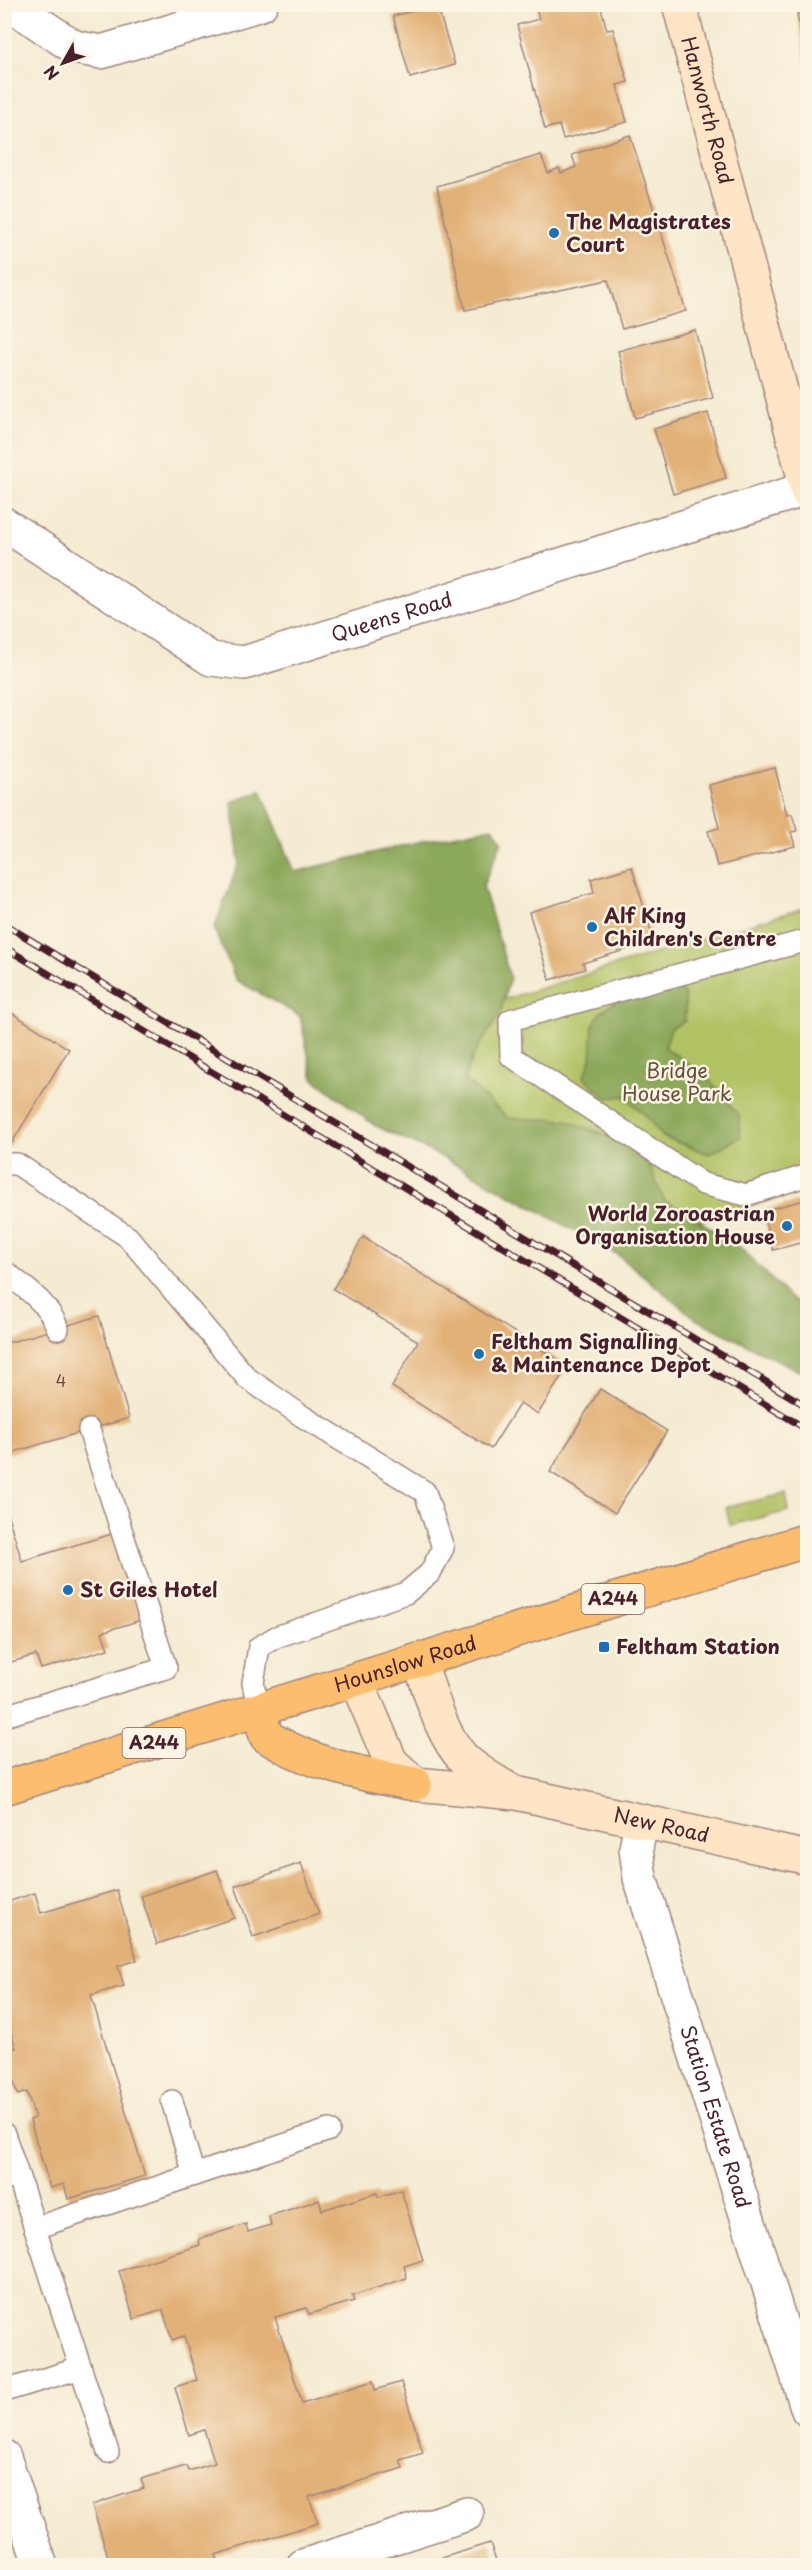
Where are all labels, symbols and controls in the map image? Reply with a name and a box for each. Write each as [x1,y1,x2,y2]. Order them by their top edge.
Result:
north arrow [33,33,93,93]
street label: Hanworth Road [674,33,742,187]
text: N [37,61,64,86]
place label: The Magistrates Court [566,206,731,259]
marker: The Magistrates Court [547,226,561,240]
street label: Queens Road [327,583,456,649]
place label: Alf King Children's Centre [604,900,776,953]
marker: Alf King Children's Centre [585,920,599,934]
park label: Bridge House Park [622,1055,732,1108]
place label: World Zoroastrian Organisation House [575,1198,775,1251]
marker: World Zoroastrian Organisation House [780,1219,794,1233]
place label: Feltham Signalling & Maintenance Depot [491,1326,711,1379]
marker: Feltham Signalling & Maintenance Depot [472,1347,486,1361]
house number: 4 [56,1368,66,1392]
place label: St Giles Hotel [80,1574,218,1604]
marker: St Giles Hotel [61,1583,75,1597]
road number: A244 [582,1584,644,1614]
street label: Hounslow Road [330,1627,480,1699]
place label: Feltham Station [616,1631,780,1661]
marker: Feltham Station [597,1640,611,1654]
road number: A244 [122,1728,186,1758]
street label: New Road [611,1799,712,1850]
street label: Station Estate Road [673,2021,759,2212]

